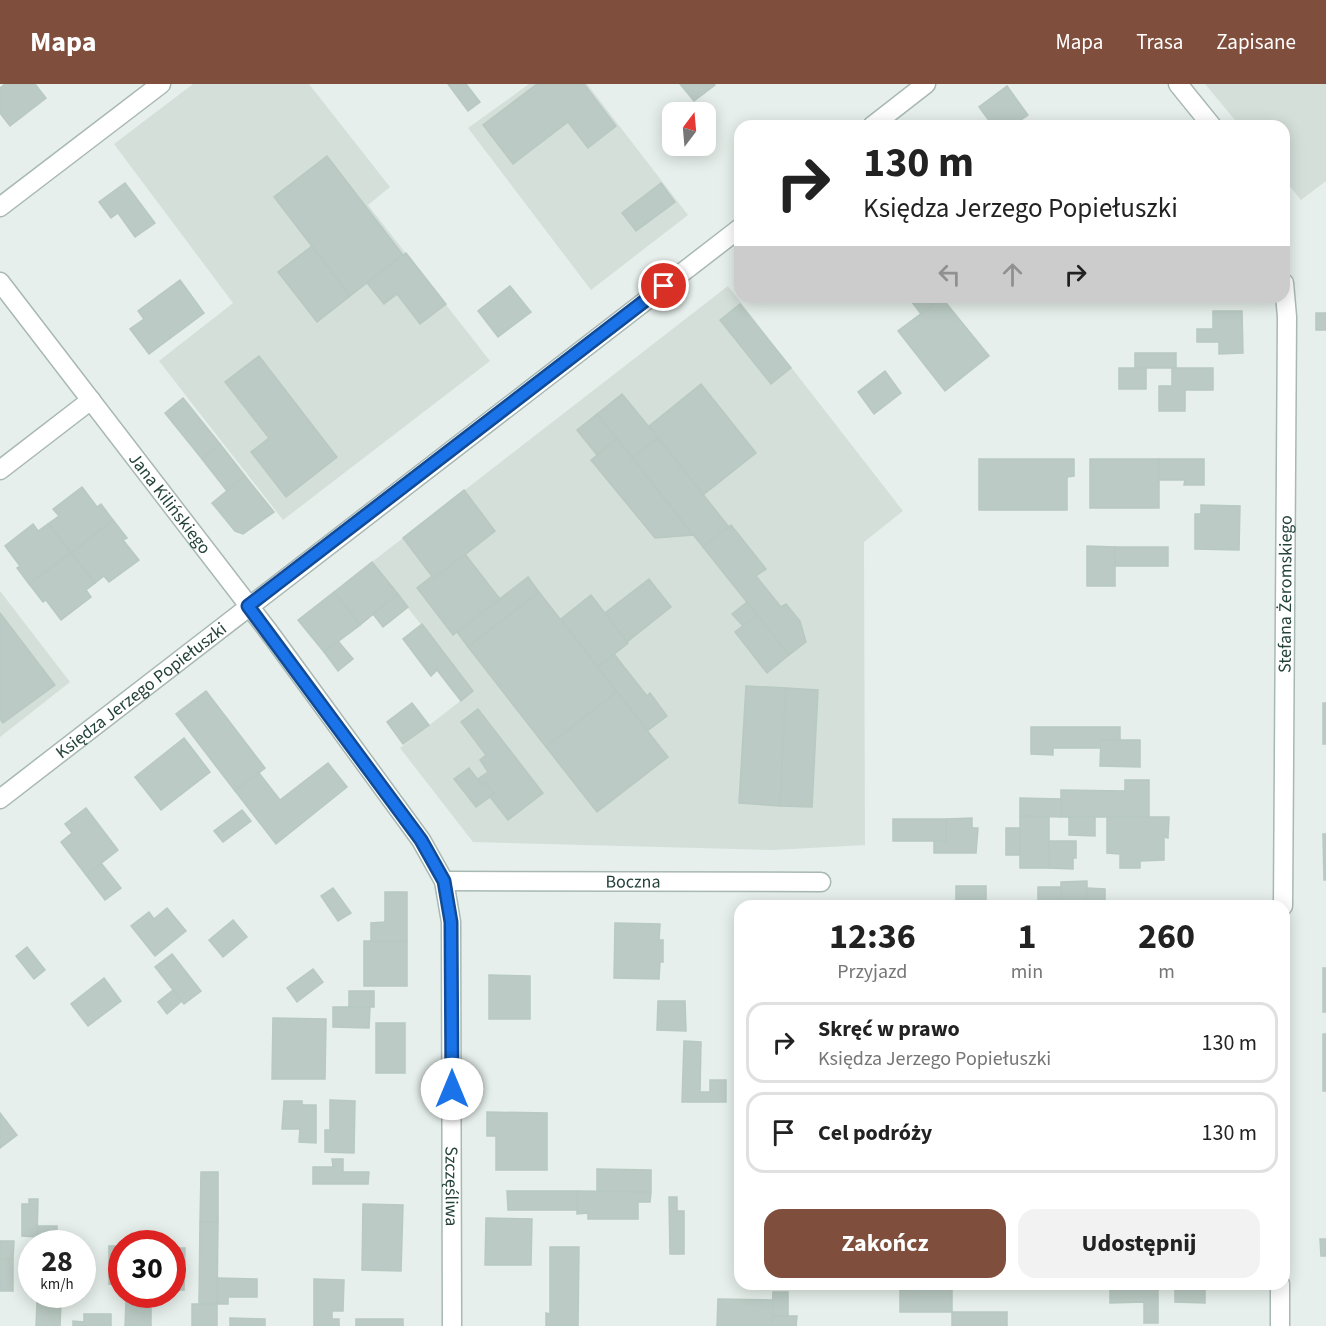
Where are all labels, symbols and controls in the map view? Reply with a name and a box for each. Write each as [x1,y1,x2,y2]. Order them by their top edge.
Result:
text: Mapa [30,22,97,62]
text: Mapa [1055,27,1103,57]
text: Trasa [1136,27,1183,57]
text: Zapisane [1216,27,1296,57]
north arrow [662,102,716,156]
map controls [662,102,716,156]
text: 130 m [863,133,974,193]
icon: right [764,144,842,222]
text: Księdza Jerzego Popiełuszki [863,189,1178,228]
icon: left [933,258,966,291]
icon: ahead [996,258,1029,291]
icon: right [1059,258,1092,291]
pin [638,260,689,311]
icon: arrive [647,269,680,302]
street label: Jana Kilińskiego [122,447,217,560]
street label: Stefana Żeromskiego [1273,515,1299,673]
street label: Księdza Jerzego Popiełuszki [50,617,232,765]
street label: Boczna [605,869,661,895]
text: 12:36 [829,911,916,962]
text: 1 [1017,911,1036,962]
text: 260 [1138,911,1195,962]
text: Przyjazd [837,958,907,986]
text: min [1011,958,1043,986]
text: m [1158,958,1175,986]
text: Skręć w prawo [818,1013,960,1045]
icon: right [767,1026,800,1059]
text: 130 m [1202,1027,1257,1059]
text: Księdza Jerzego Popiełuszki [818,1045,1051,1073]
position arrow [420,1057,484,1121]
icon: arrive [767,1116,800,1149]
text: Cel podróży [818,1117,932,1149]
text: 130 m [1202,1117,1257,1149]
street label: Szczęśliwa [439,1146,464,1226]
button: Zakończ [764,1209,1006,1278]
button: Udostępnij [1018,1209,1260,1278]
speed limit sign: 30 [108,1230,186,1308]
text: 28 [41,1240,73,1283]
text: km/h [40,1274,74,1295]

